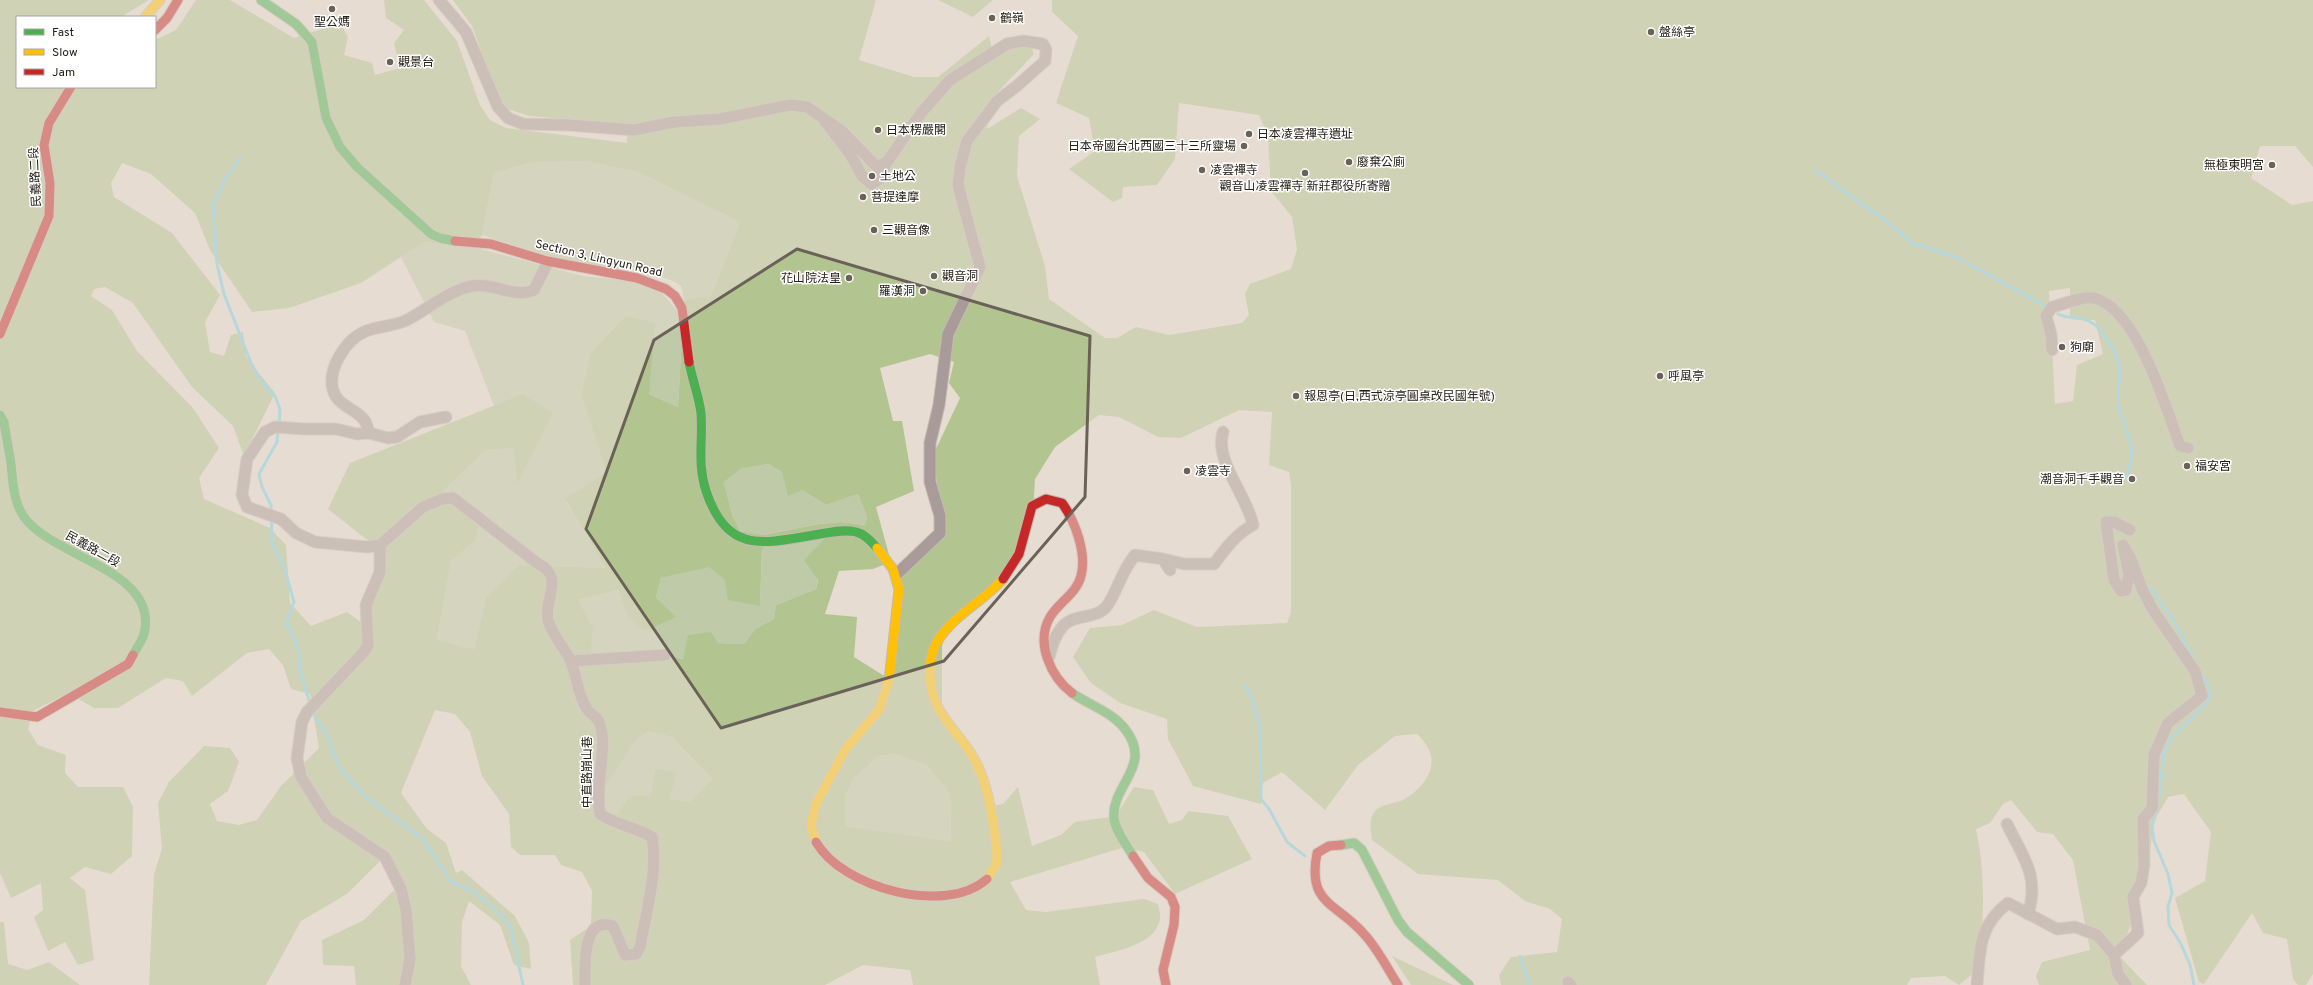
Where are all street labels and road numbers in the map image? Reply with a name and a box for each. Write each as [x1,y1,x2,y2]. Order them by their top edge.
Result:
street label: 民義路二段 [26,147,46,207]
street label: Section 3, Lingyun Road [534,237,664,281]
street label: 民義路二段 [62,528,123,571]
street label: 中直路崩山巷 [580,736,596,808]

